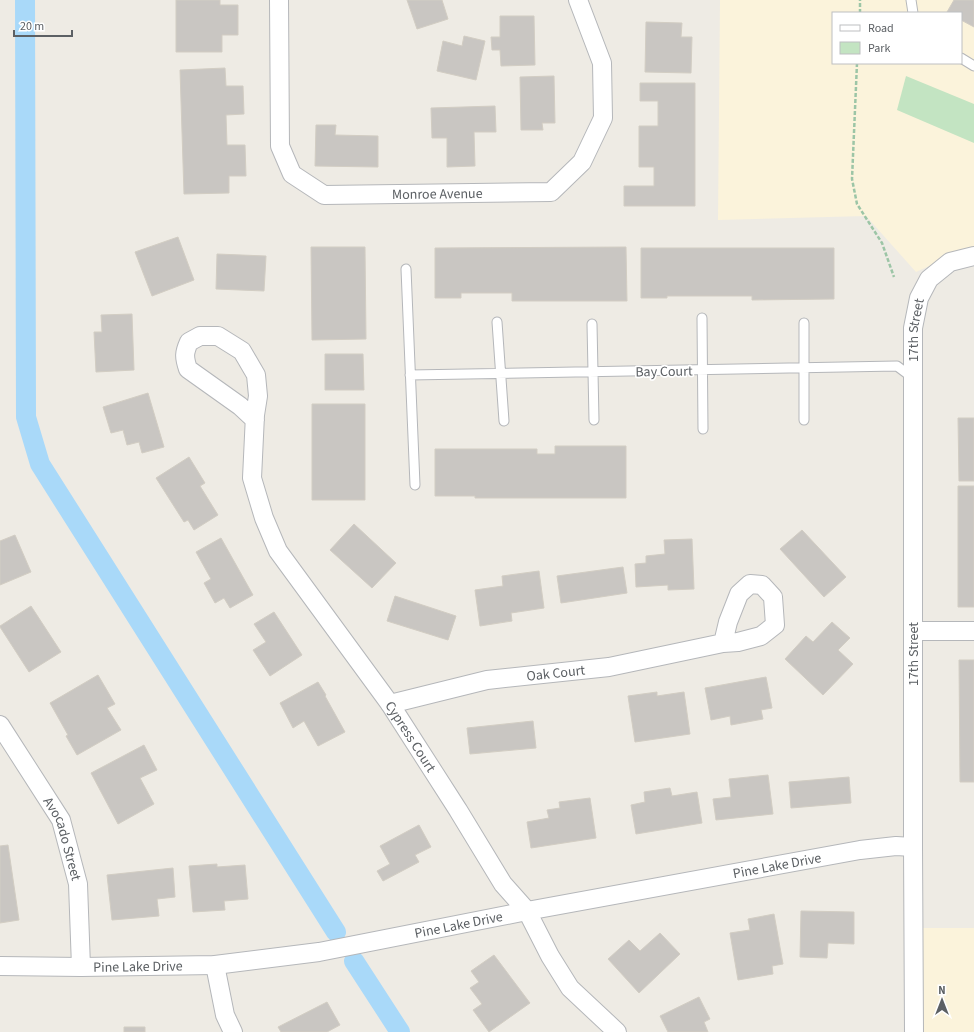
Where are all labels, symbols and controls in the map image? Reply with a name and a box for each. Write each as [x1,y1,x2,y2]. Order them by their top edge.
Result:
scale bar [14,12,72,38]
legend [832,12,962,64]
text: 20 m [20,18,44,35]
text: Road [868,20,894,37]
text: Park [868,40,890,57]
street label: Monroe Avenue [392,184,483,205]
street label: 17th Street [904,296,930,362]
street label: Bay Court [635,361,693,382]
street label: 17th Street [904,622,924,686]
street label: Oak Court [525,661,586,687]
street label: Cypress Court [380,697,440,777]
street label: Avocado Street [38,793,86,883]
street label: Pine Lake Drive [731,848,823,884]
street label: Pine Lake Drive [413,907,505,944]
street label: Pine Lake Drive [93,956,183,978]
north arrow [922,980,962,1020]
text: N [938,983,946,998]

